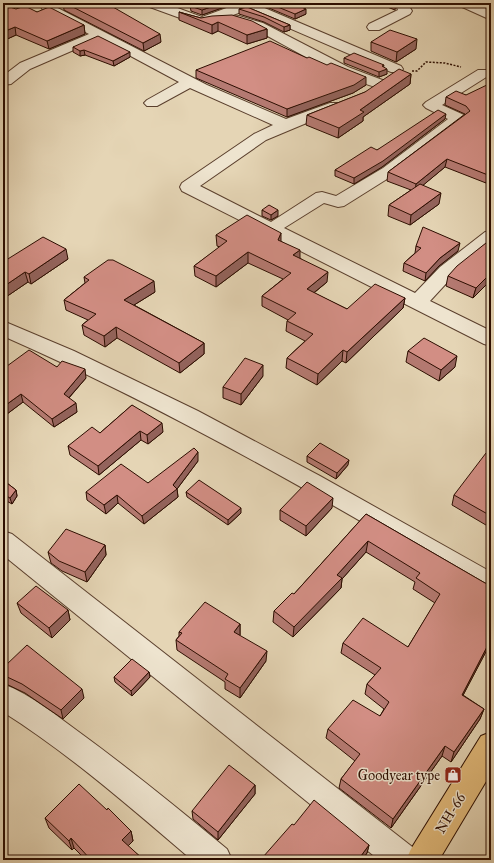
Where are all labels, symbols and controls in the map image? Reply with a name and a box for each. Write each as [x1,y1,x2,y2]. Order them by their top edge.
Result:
shop icon: Goodyear type [443,765,463,785]
place label: Goodyear type [358,767,440,784]
street label: NH-66 [432,789,469,837]

